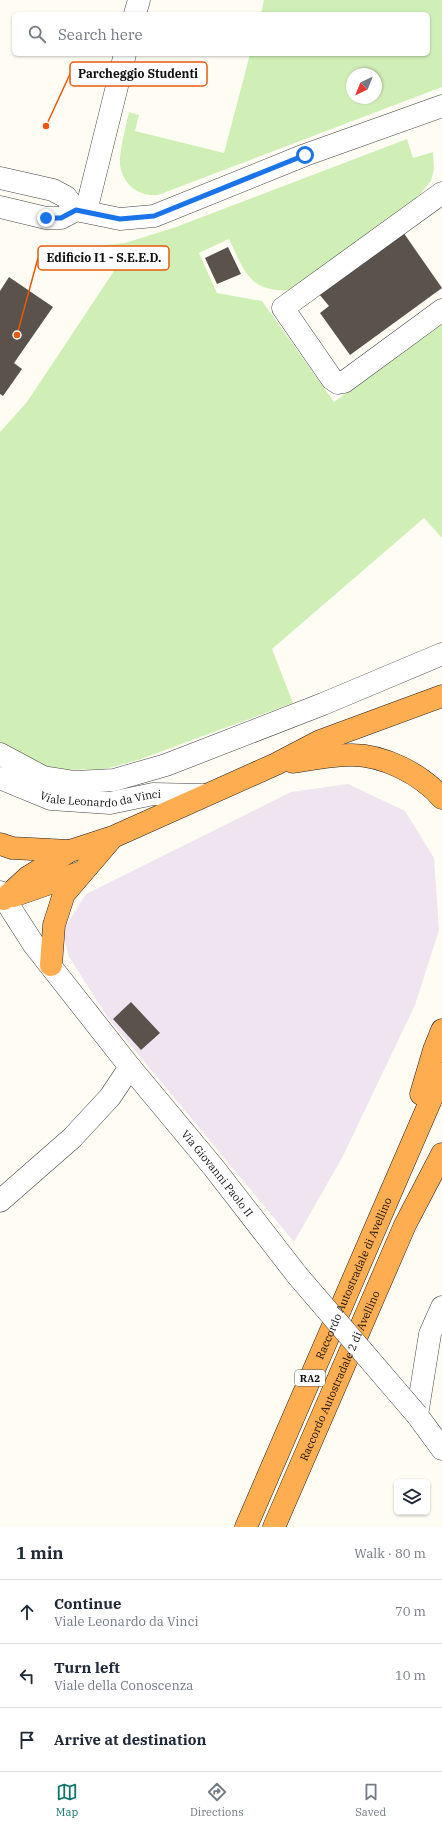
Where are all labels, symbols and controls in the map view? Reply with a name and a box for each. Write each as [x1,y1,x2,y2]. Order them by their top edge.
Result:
search box [12,12,430,56]
icon: search [26,23,48,45]
text: Search here [58,25,143,44]
callout: Parcheggio Studenti [70,62,207,86]
text: Parcheggio Studenti [78,66,198,81]
north arrow [346,68,382,104]
route start [296,146,314,164]
route end [37,209,55,227]
callout: Edificio I1 - S.E.E.D. [38,246,169,270]
text: Edificio I1 - S.E.E.D. [47,250,161,265]
street label: Viale Leonardo da Vinci [38,787,162,810]
street label: Via Giovanni Paolo II [178,1127,256,1220]
street label: Raccordo Autostradale di Avellino [312,1195,395,1361]
street label: Raccordo Autostradale 2 di Avellino [297,1288,383,1463]
road number: RA2 [295,1370,325,1386]
map controls [394,1479,430,1515]
button: layers [394,1479,430,1515]
text: 1 min [16,1542,64,1564]
text: Walk · 80 m [354,1545,426,1562]
text: Continue [54,1594,121,1613]
icon: ahead [16,1601,38,1623]
text: 70 m [395,1603,426,1620]
text: Viale Leonardo da Vinci [54,1613,198,1630]
text: Turn left [54,1658,120,1677]
icon: left [16,1665,38,1687]
text: 10 m [395,1667,426,1684]
text: Viale della Conoscenza [54,1677,193,1694]
icon: arrive [16,1729,38,1751]
text: Arrive at destination [54,1730,206,1749]
tab: Map [56,1781,78,1819]
tab: Directions [190,1781,244,1819]
tab: Saved [355,1781,386,1819]

